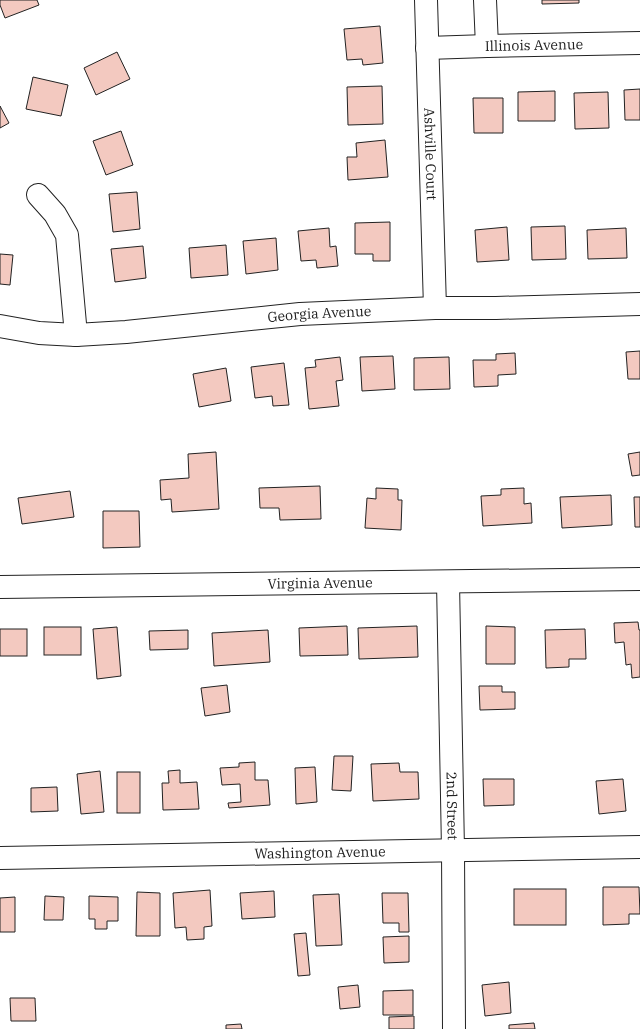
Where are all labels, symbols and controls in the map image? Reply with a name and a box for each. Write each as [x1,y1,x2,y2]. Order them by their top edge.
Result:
street label: Illinois Avenue [485,35,583,55]
street label: Ashville Court [420,107,441,201]
street label: Georgia Avenue [267,302,372,326]
street label: Virginia Avenue [267,573,373,593]
street label: 2nd Street [443,772,462,840]
street label: Washington Avenue [254,842,386,863]

